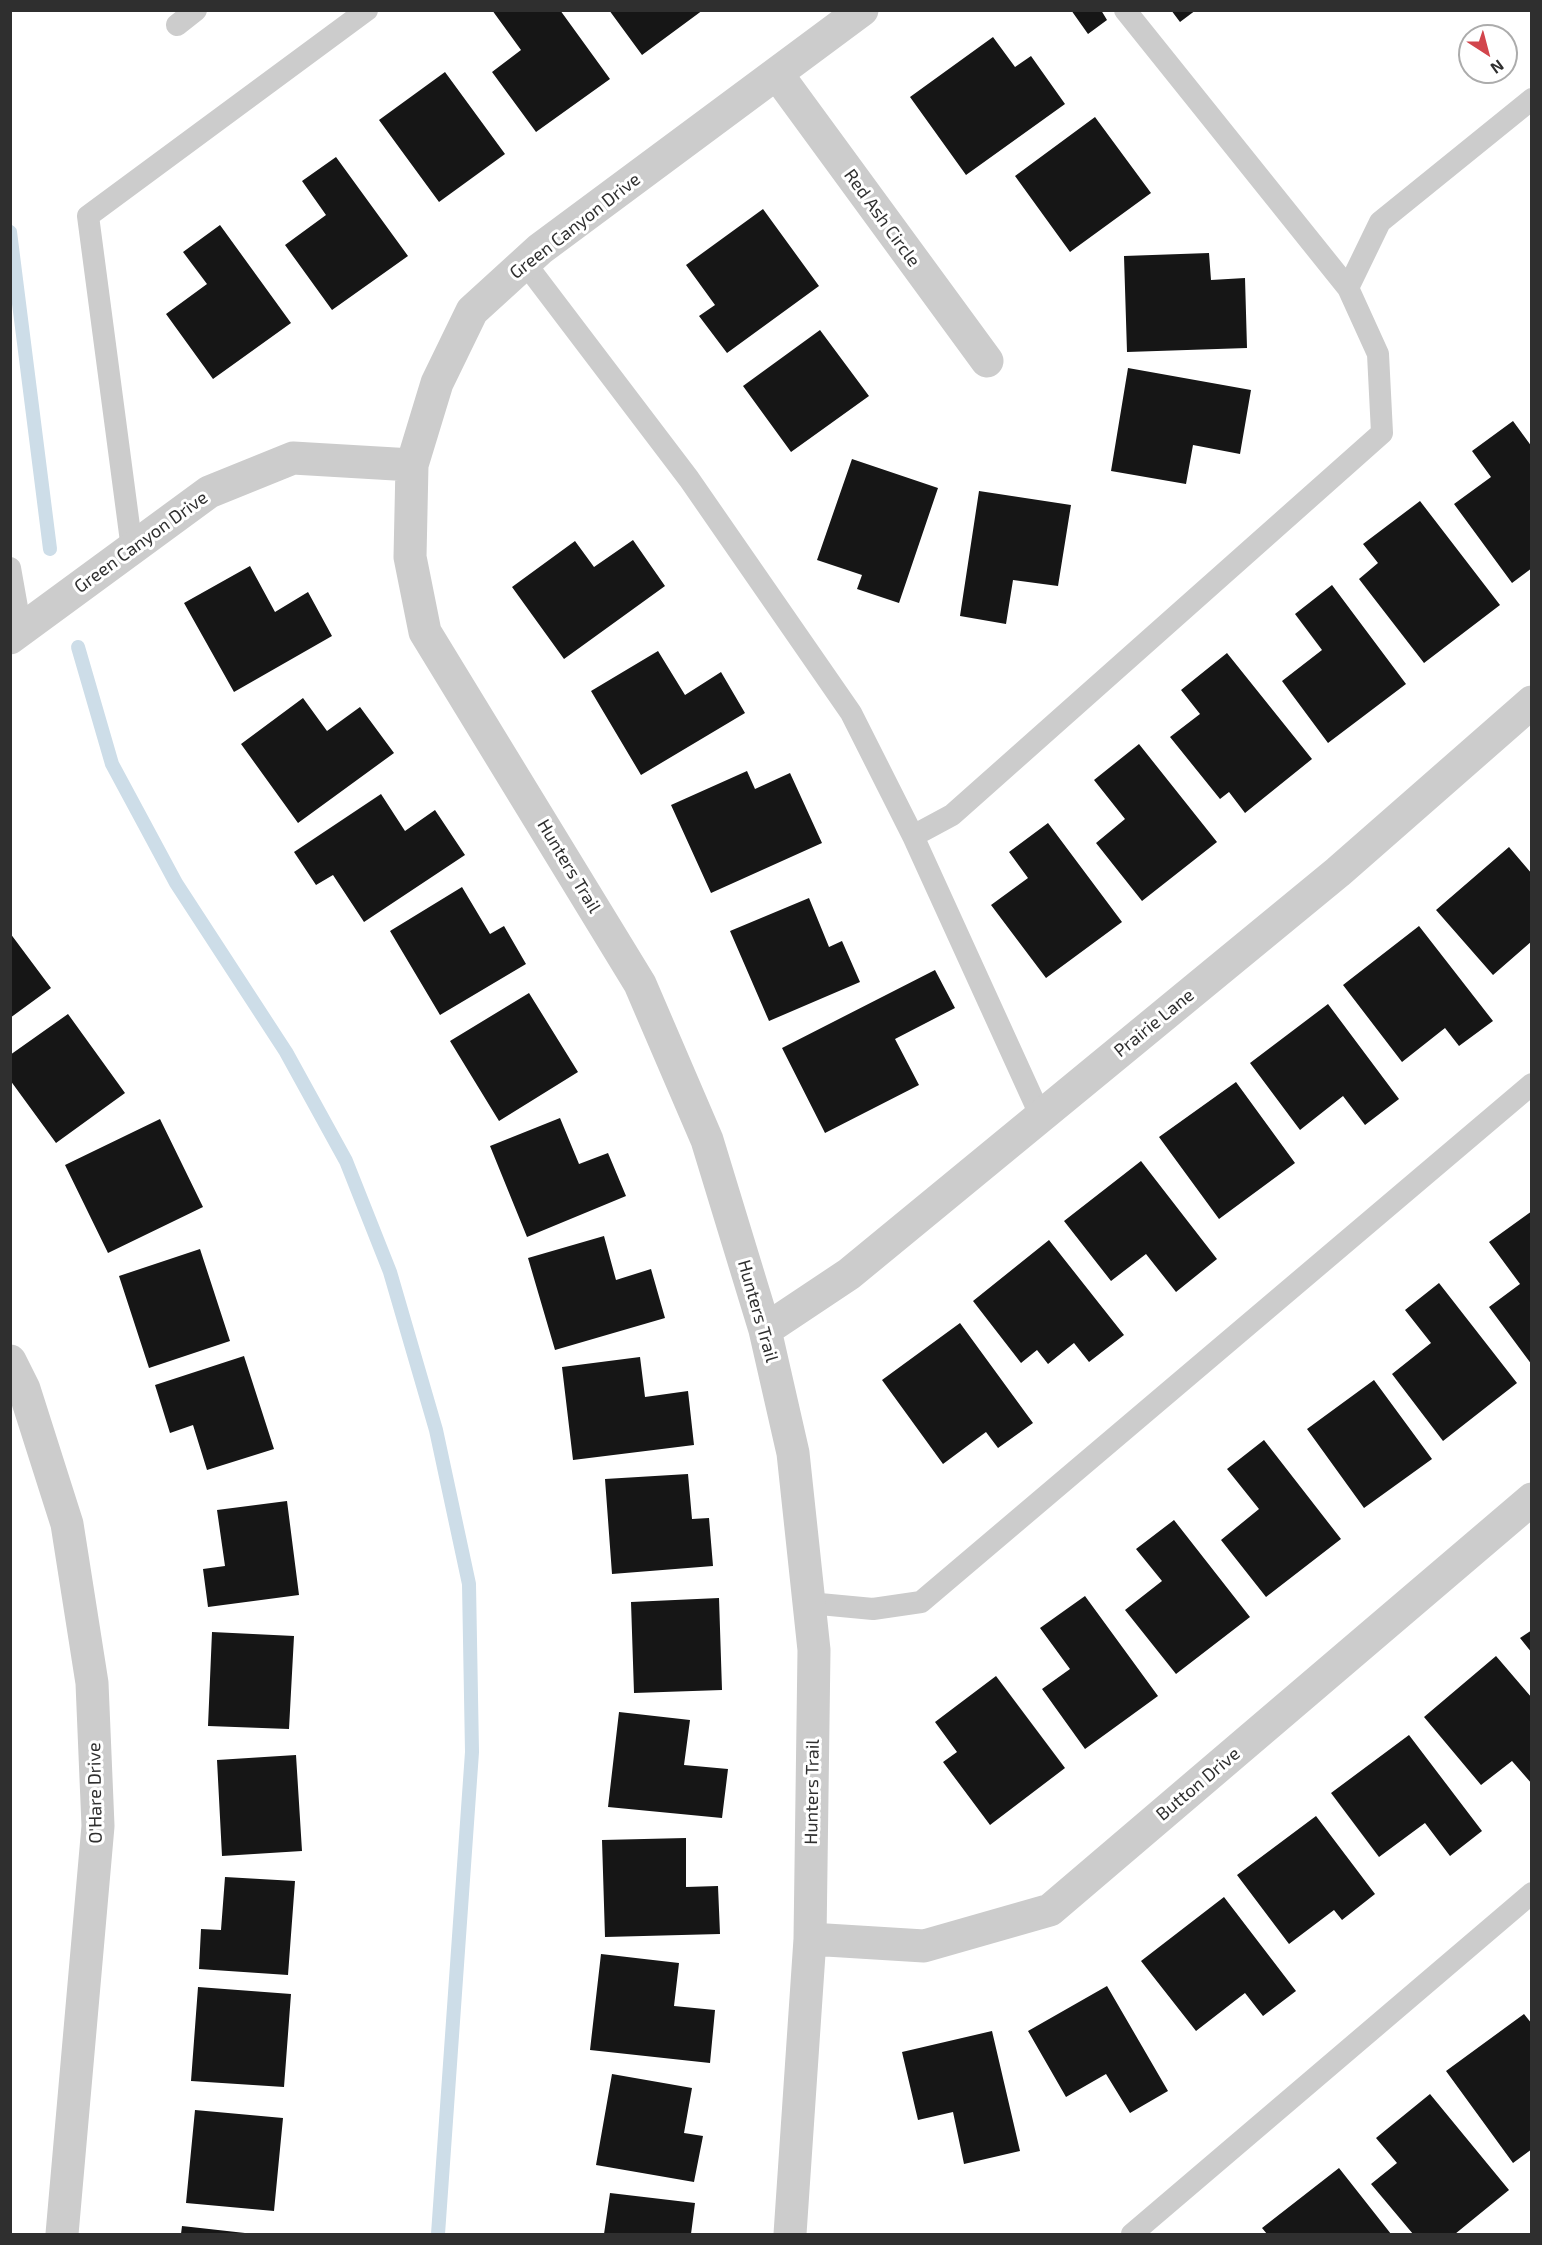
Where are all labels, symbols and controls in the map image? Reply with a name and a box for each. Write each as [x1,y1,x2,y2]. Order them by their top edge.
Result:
north arrow [1458,24,1518,84]
text: N [1487,56,1508,78]
street label: Red Ash Circle [839,165,925,271]
street label: Green Canyon Drive [505,168,645,284]
street label: Green Canyon Drive [70,486,212,598]
street label: Hunters Trail [533,815,605,917]
street label: Prairie Lane [1110,984,1198,1062]
street label: Hunters Trail [733,1257,783,1365]
street label: Hunters Trail [800,1739,824,1845]
street label: O'Hare Drive [83,1742,107,1844]
street label: Button Drive [1152,1743,1244,1825]

